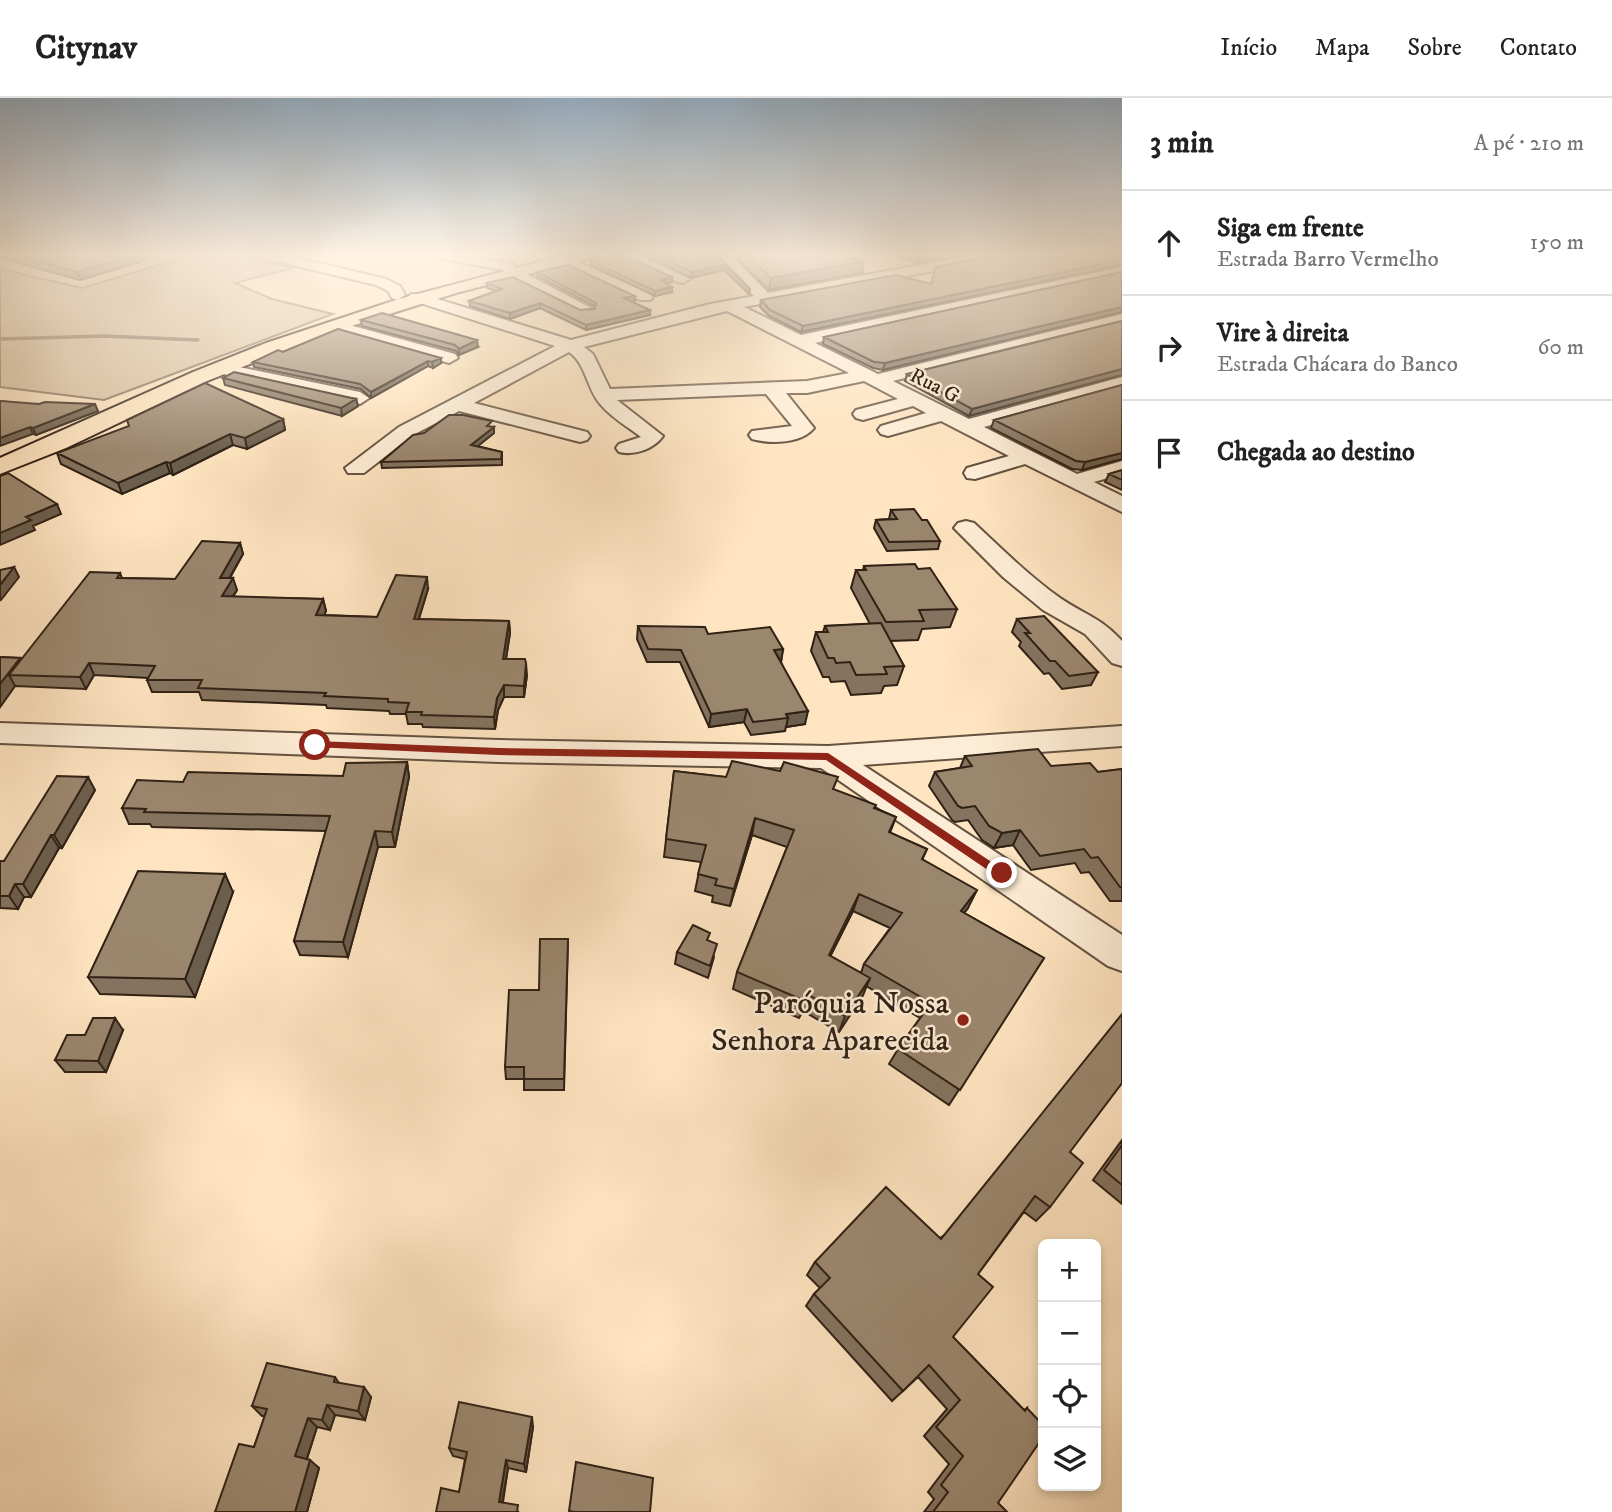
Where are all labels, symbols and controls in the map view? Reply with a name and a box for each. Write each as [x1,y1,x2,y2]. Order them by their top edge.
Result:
text: Citynav [35,28,137,69]
text: Início [1220,33,1277,63]
text: Mapa [1315,33,1369,63]
text: Sobre [1407,33,1462,63]
text: Contato [1500,33,1577,63]
text: 3 min [1150,125,1214,162]
text: A pé · 210 m [1474,129,1584,158]
text: Siga em frente [1217,212,1364,245]
icon: ahead [1150,224,1188,262]
text: 150 m [1530,228,1584,257]
text: Estrada Barro Vermelho [1217,245,1439,274]
text: Vire à direita [1217,317,1349,350]
icon: right [1150,329,1188,367]
text: 60 m [1537,333,1584,362]
text: Estrada Chácara do Banco [1217,350,1458,379]
street label: Rua G [905,362,964,409]
icon: arrive [1150,434,1188,472]
text: Chegada ao destino [1217,436,1415,469]
route start [299,729,330,760]
route end [986,857,1017,888]
place label: Paróquia Nossa Senhora Aparecida [711,984,949,1061]
marker: Paróquia Nossa Senhora Aparecida [955,1012,971,1028]
map controls [1038,1239,1101,1491]
button: + [1038,1239,1101,1302]
button: − [1038,1302,1101,1365]
button: locate [1038,1365,1101,1428]
button: layers [1038,1428,1101,1491]

